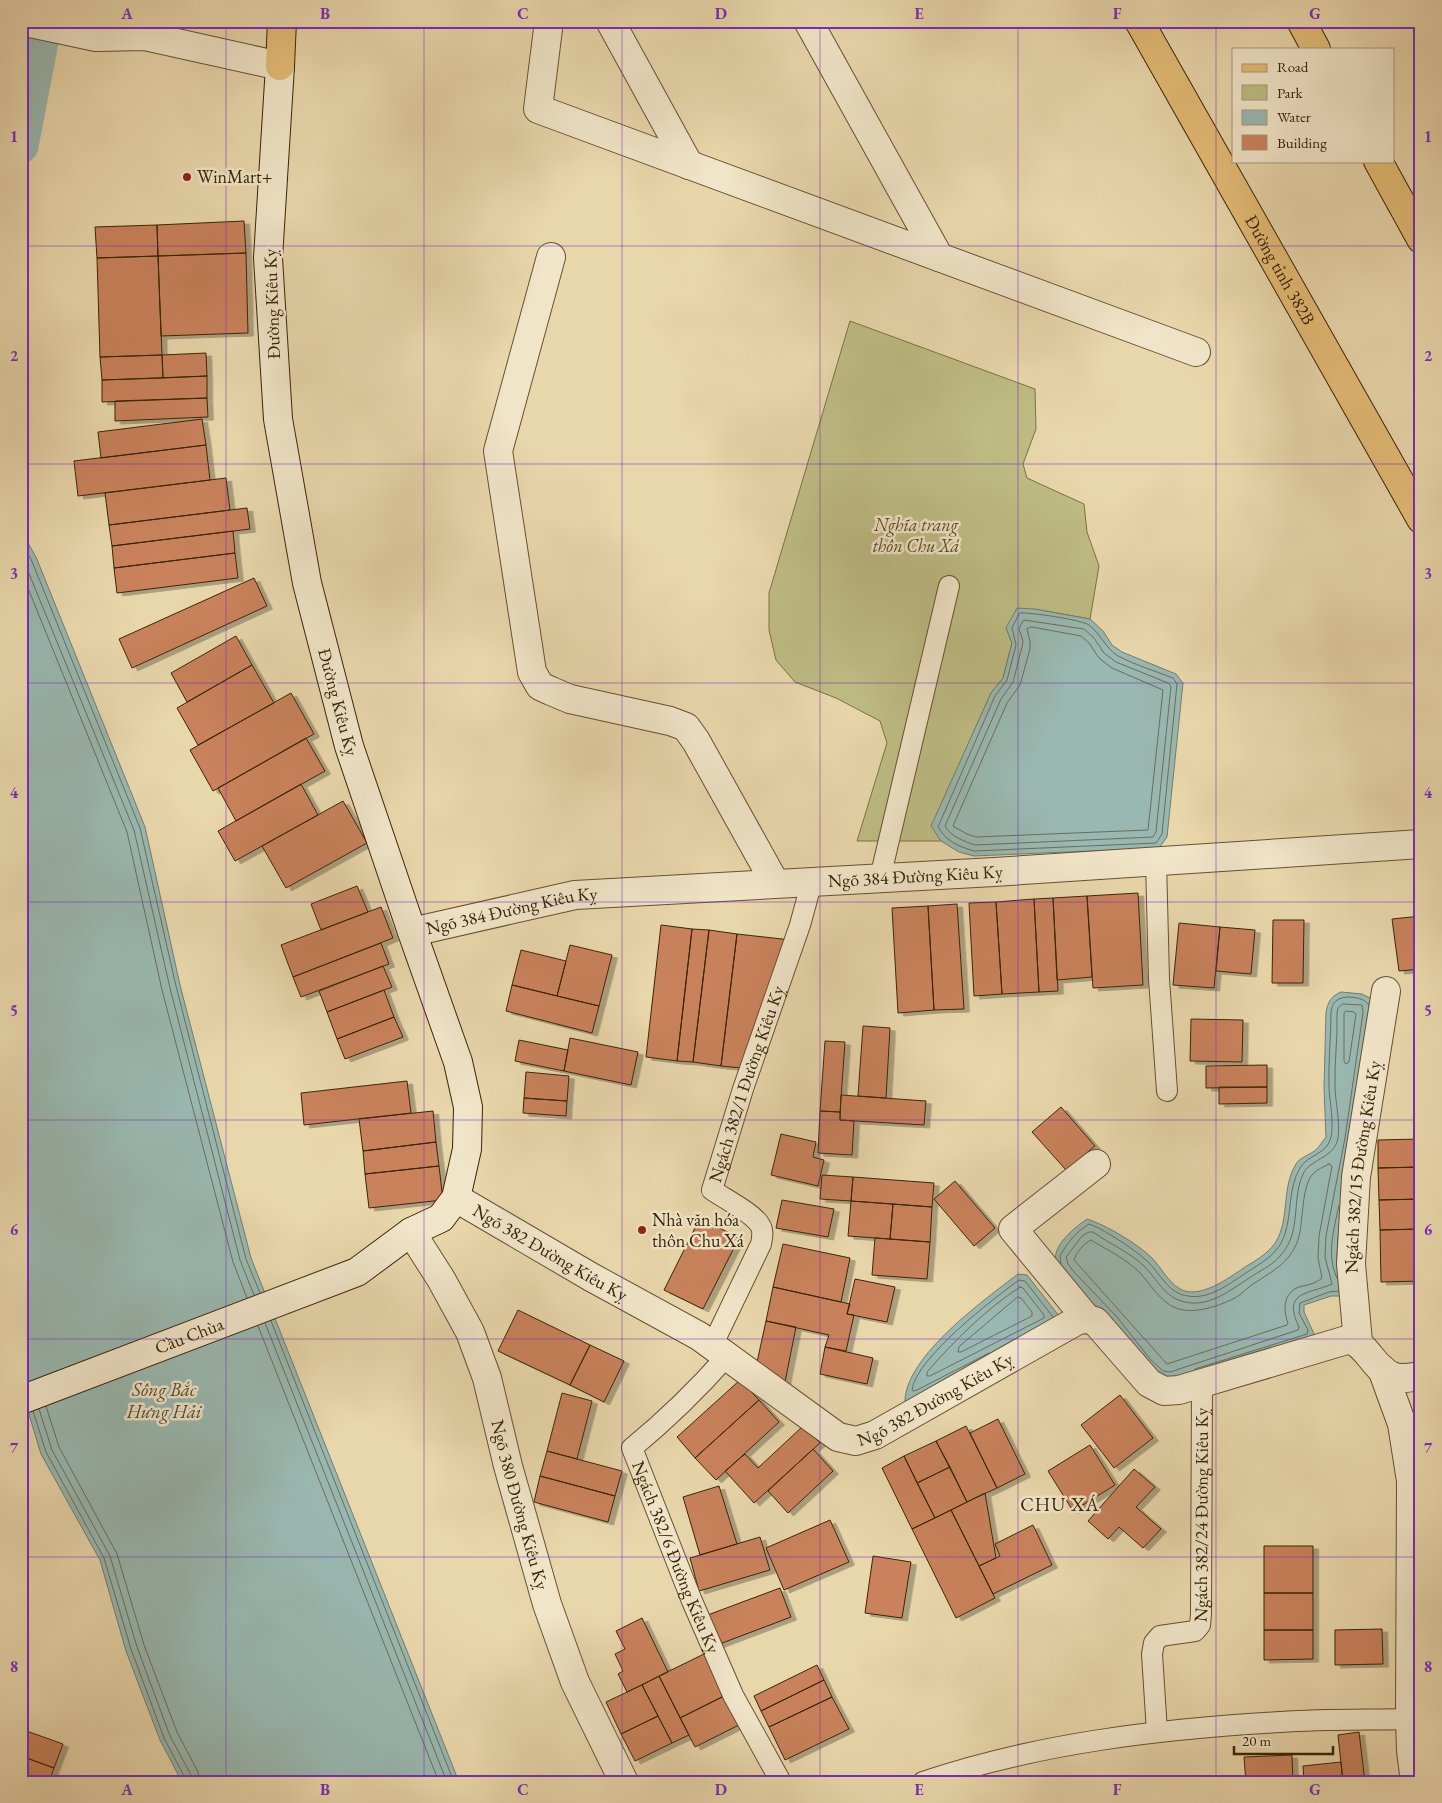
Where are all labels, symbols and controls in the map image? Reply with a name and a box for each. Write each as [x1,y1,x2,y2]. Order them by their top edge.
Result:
text: A [120,3,133,24]
text: B [320,3,330,24]
text: C [517,3,529,24]
text: D [715,3,727,24]
text: E [914,3,924,24]
text: F [1113,3,1122,24]
text: G [1309,3,1321,24]
legend [1232,48,1394,162]
text: Road [1277,57,1309,76]
text: Park [1277,83,1304,102]
text: Water [1277,107,1311,126]
text: 1 [10,126,18,147]
text: 1 [1424,126,1432,147]
text: Building [1277,133,1327,152]
place label: WinMart+ [197,165,272,188]
marker: WinMart+ [181,171,193,183]
street label: Đường tỉnh 382B [1240,211,1321,329]
street label: Đường Kiêu Kỵ [258,248,285,360]
text: 2 [10,345,19,366]
text: 2 [1424,345,1433,366]
park label: Nghĩa trang thôn Chu Xá [873,513,960,557]
text: 3 [10,563,18,584]
text: 3 [1424,563,1432,584]
street label: Đường Kiêu Kỵ [313,645,364,758]
text: 4 [10,782,19,803]
text: 4 [1424,782,1433,803]
street label: Ngõ 384 Đường Kiêu Kỵ [827,859,1003,892]
street label: Ngõ 384 Đường Kiêu Kỵ [424,882,598,940]
street label: Ngách 382/1 Đường Kiêu Kỵ [703,982,789,1185]
text: 5 [10,1000,18,1021]
text: 5 [1424,1000,1432,1021]
street label: Ngách 382/15 Đường Kiêu Kỵ [1339,1059,1386,1274]
street label: Ngõ 382 Đường Kiêu Kỵ [469,1199,632,1306]
place label: Nhà văn hóa thôn Chu Xá [652,1208,745,1252]
text: 6 [10,1219,19,1240]
text: 6 [1424,1219,1433,1240]
marker: Nhà văn hóa thôn Chu Xá [636,1224,648,1236]
street label: Cầu Chùa [151,1312,227,1359]
street label: Ngõ 382 Đường Kiêu Kỵ [854,1347,1017,1451]
water label: Sông Bắc Hưng Hải [126,1377,203,1424]
street label: Ngách 382/24 Đường Kiêu Kỵ [1188,1407,1213,1623]
street label: Ngõ 380 Đường Kiêu Kỵ [486,1417,554,1592]
text: 7 [10,1437,19,1458]
text: 7 [1424,1437,1433,1458]
street label: Ngách 382/6 Đường Kiêu Kỵ [627,1457,725,1657]
district label: CHU XÁ [1020,1492,1100,1517]
text: 8 [10,1656,18,1677]
text: 8 [1424,1656,1432,1677]
scale bar [1234,1723,1333,1755]
text: 20 m [1242,1731,1271,1750]
text: A [120,1779,133,1800]
text: B [320,1779,330,1800]
text: C [517,1779,529,1800]
text: D [715,1779,727,1800]
text: E [914,1779,924,1800]
text: F [1113,1779,1122,1800]
text: G [1309,1779,1321,1800]

